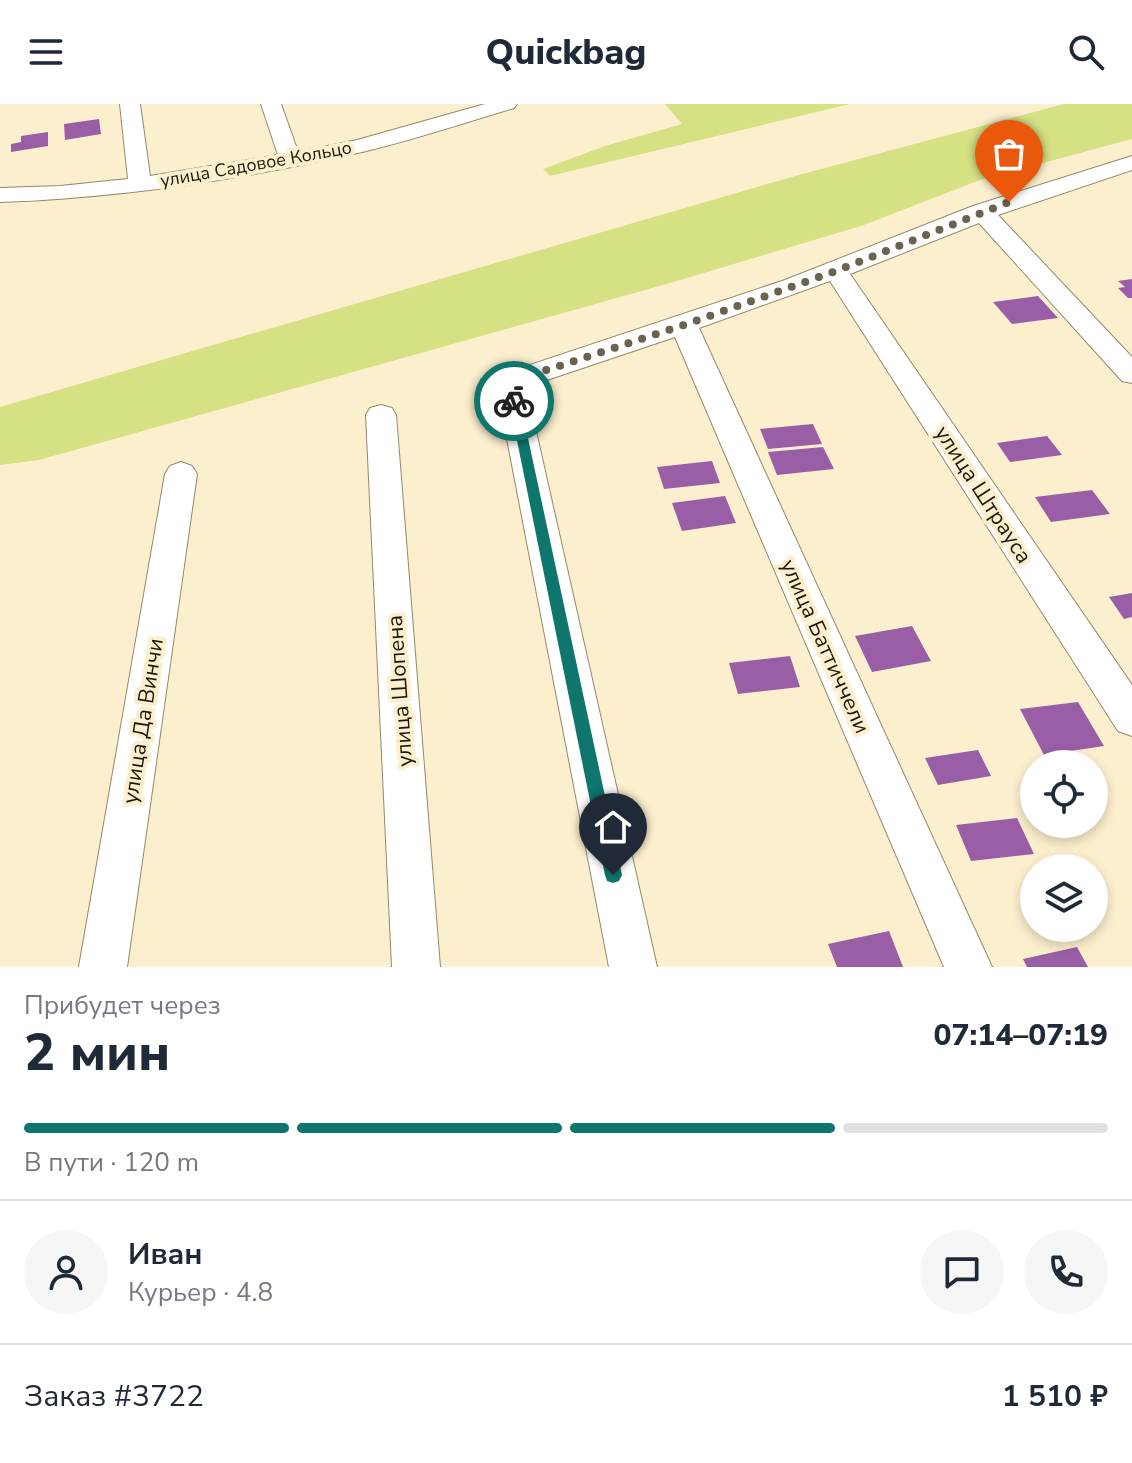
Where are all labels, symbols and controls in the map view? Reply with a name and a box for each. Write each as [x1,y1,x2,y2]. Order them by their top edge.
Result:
text: Quickbag [486,28,647,77]
icon: menu [24,30,68,74]
icon: search [1064,30,1108,74]
pin [975,120,1043,202]
icon: bag [987,132,1031,176]
street label: улица Садовое Кольцо [158,135,354,193]
courier [474,361,554,441]
icon: bike [492,379,536,423]
street label: улица Штрауса [927,420,1039,569]
street label: улица Баттиччели [773,555,877,738]
street label: улица Шопена [380,614,420,768]
street label: улица Да Винчи [115,636,171,806]
map controls [1020,750,1108,942]
button: locate [1020,750,1108,838]
pin [579,793,647,875]
icon: home [591,805,635,849]
button: layers [1020,854,1108,942]
text: Прибудет через [24,988,221,1023]
text: 07:14–07:19 [933,1015,1108,1056]
text: 2 мин [24,1017,170,1088]
text: В пути · 120 m [24,1145,199,1180]
button: person [24,1230,108,1314]
button: chat [920,1230,1004,1314]
button: phone [1024,1230,1108,1314]
text: Иван [128,1234,203,1275]
text: Курьер · 4.8 [128,1275,273,1310]
text: Заказ #3722 [24,1376,204,1417]
text: 1 510 ₽ [1002,1376,1108,1417]

